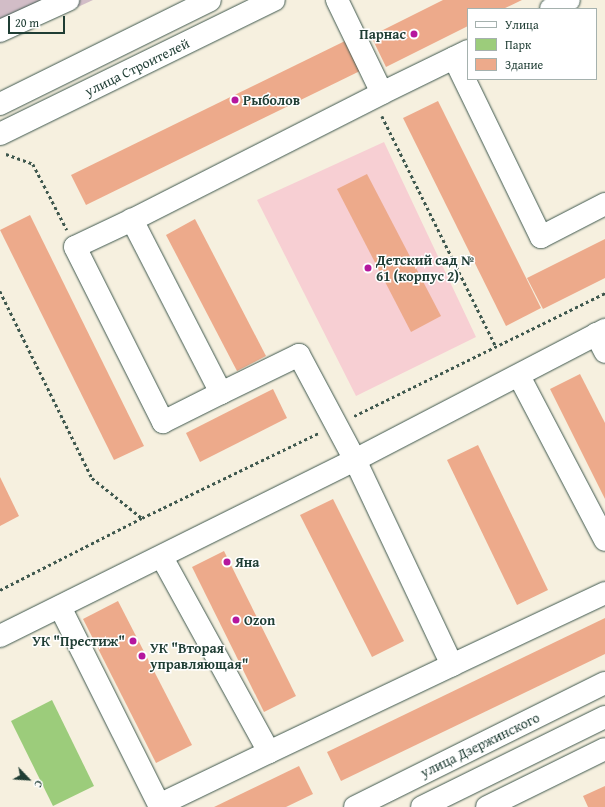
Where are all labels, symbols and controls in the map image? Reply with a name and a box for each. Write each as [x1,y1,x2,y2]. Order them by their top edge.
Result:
scale bar [10,8,67,34]
legend [467,8,597,80]
text: 20 m [15,14,39,31]
text: Улица [505,16,539,33]
place label: Парнас [359,26,406,42]
marker: Парнас [409,29,419,39]
street label: улица Строителей [82,34,192,100]
text: Парк [505,36,531,53]
text: Здание [505,56,543,73]
place label: Рыболов [243,92,300,108]
marker: Рыболов [230,95,240,105]
place label: Детский сад № 61 (корпус 2) [376,252,474,284]
marker: Детский сад № 61 (корпус 2) [363,263,373,273]
place label: Яна [235,554,259,570]
marker: Яна [222,557,232,567]
place label: Ozon [244,612,275,628]
marker: Ozon [231,615,241,625]
place label: УК "Престиж" [32,633,125,649]
marker: УК "Престиж" [128,636,138,646]
place label: УК "Вторая управляющая" [150,640,248,672]
marker: УК "Вторая управляющая" [137,651,147,661]
street label: улица Дзержинского [418,709,542,781]
north arrow [8,759,48,799]
text: С [30,778,47,790]

